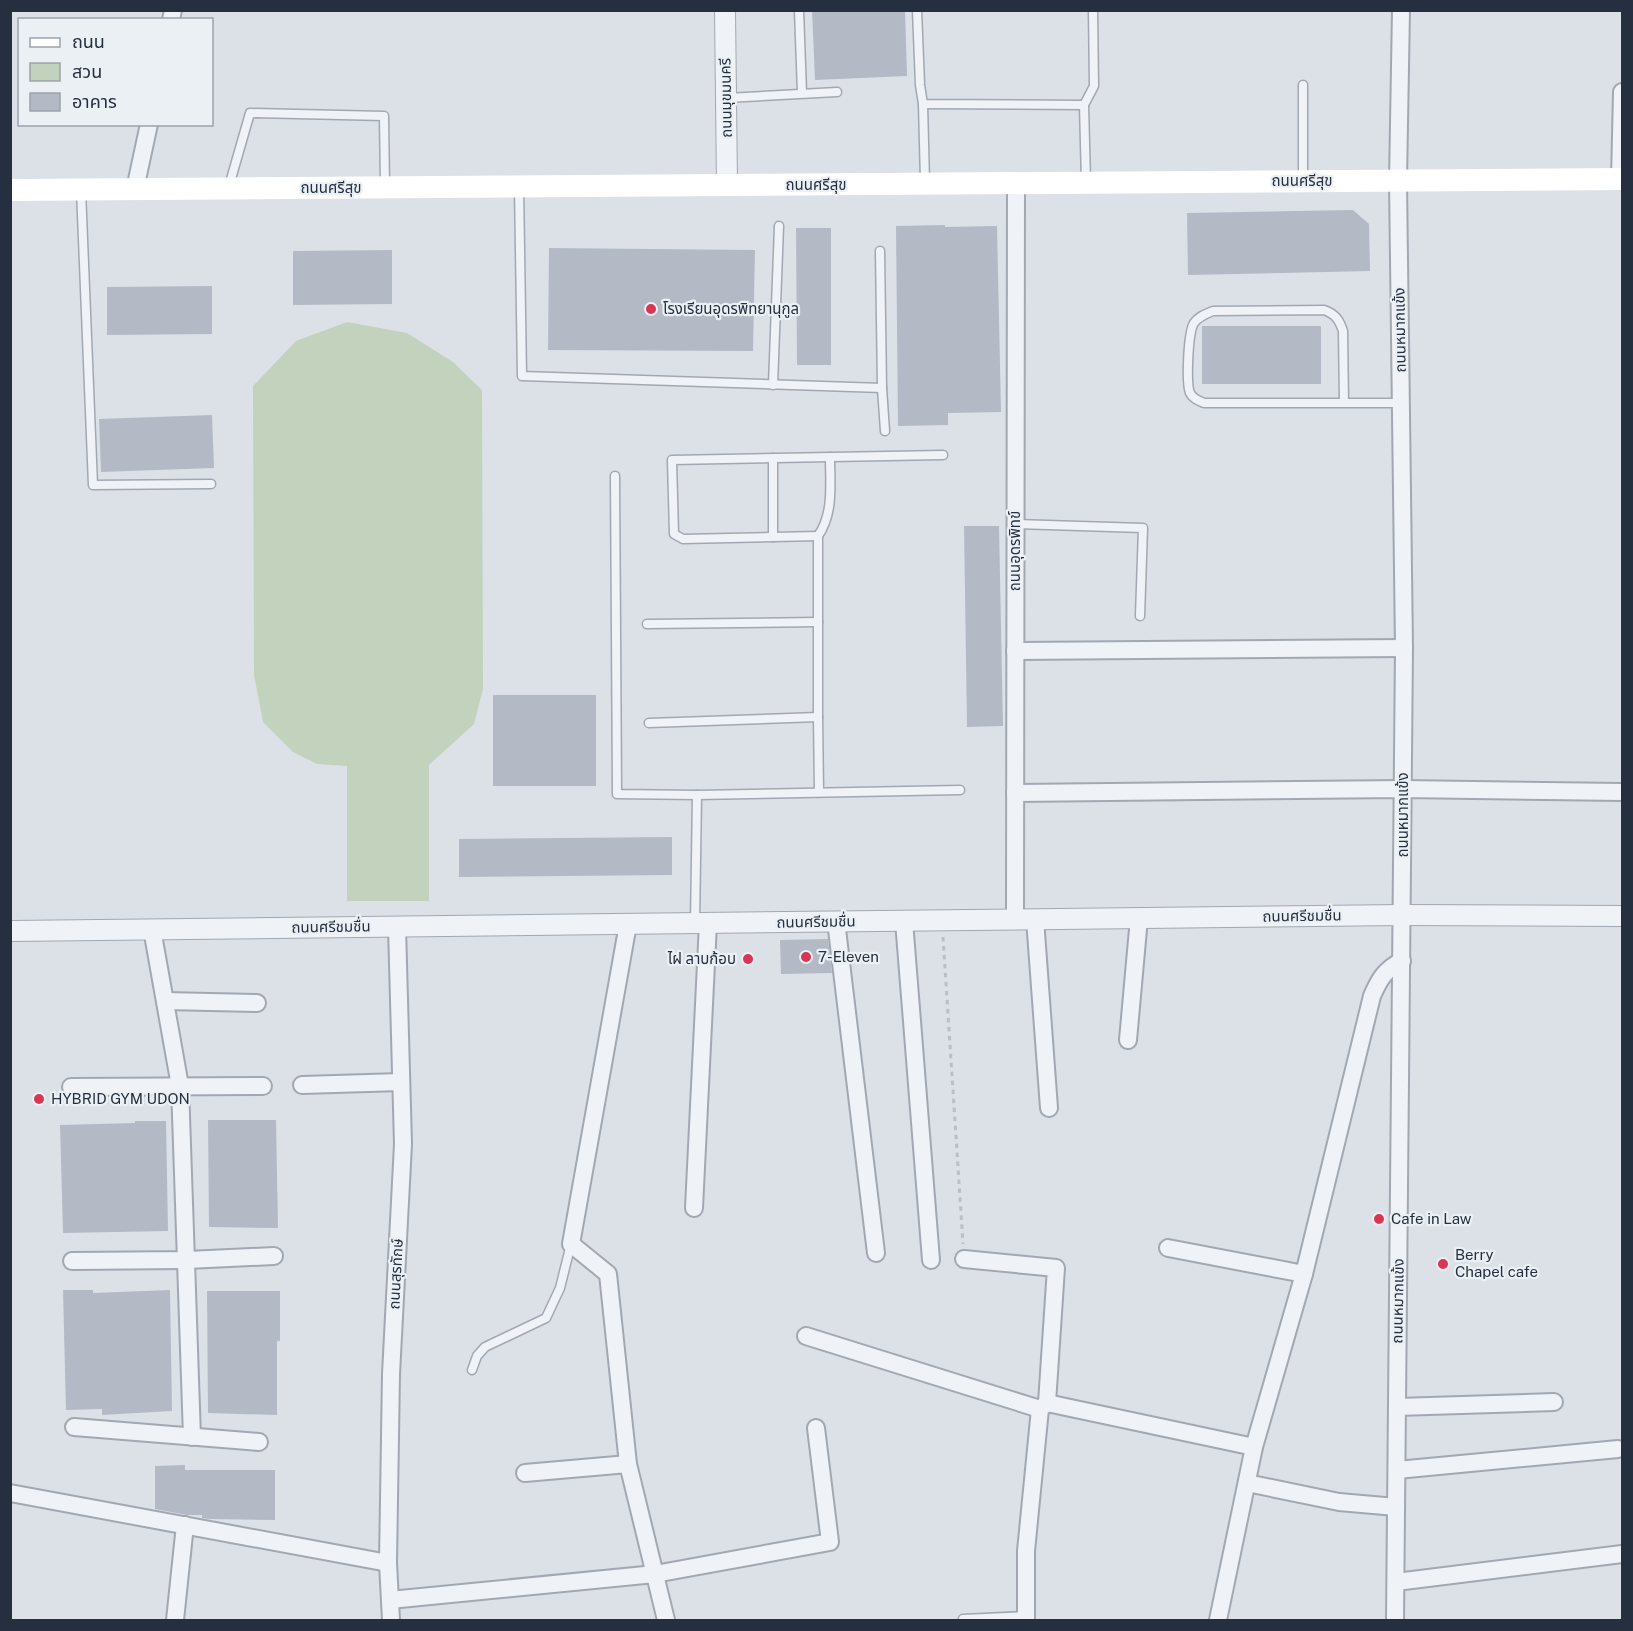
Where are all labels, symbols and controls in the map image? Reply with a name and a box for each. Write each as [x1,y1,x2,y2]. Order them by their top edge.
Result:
legend [18,18,213,126]
text: ถนน [72,31,105,52]
street label: ถนนมุขมนครี [716,58,736,138]
text: สวน [72,61,102,82]
text: อาคาร [72,91,117,112]
street label: ถนนศรีสุข [1272,172,1332,190]
street label: ถนนศรีสุข [786,176,846,194]
street label: ถนนศรีสุข [301,179,361,197]
street label: ถนนหมากแข้ง [1390,287,1409,373]
place label: โรงเรียนอุดรพิทยานุกูล [663,300,799,318]
marker: โรงเรียนอุดรพิทยานุกูล [644,302,658,316]
street label: ถนนอุดรพิทข์ [1006,511,1024,591]
street label: ถนนหมากแข้ง [1394,772,1411,858]
street label: ถนนศรีชมชื่น [1262,904,1342,925]
street label: ถนนศรีชมชื่น [776,910,856,931]
street label: ถนนศรีชมชื่น [291,915,371,936]
place label: 7-Eleven [818,948,879,965]
place label: ไฝ ลาบก้อบ [667,950,736,967]
marker: 7-Eleven [799,950,813,964]
marker: ไฝ ลาบก้อบ [741,952,755,966]
place label: HYBRID GYM UDON [51,1090,190,1107]
marker: HYBRID GYM UDON [32,1092,46,1106]
place label: Cafe in Law [1391,1210,1472,1227]
marker: Cafe in Law [1372,1212,1386,1226]
street label: ถนนสุรทักษ์ [385,1238,407,1310]
place label: Berry Chapel cafe [1455,1246,1538,1280]
marker: Berry Chapel cafe [1436,1257,1450,1271]
street label: ถนนหมากแข้ง [1388,1258,1407,1344]

